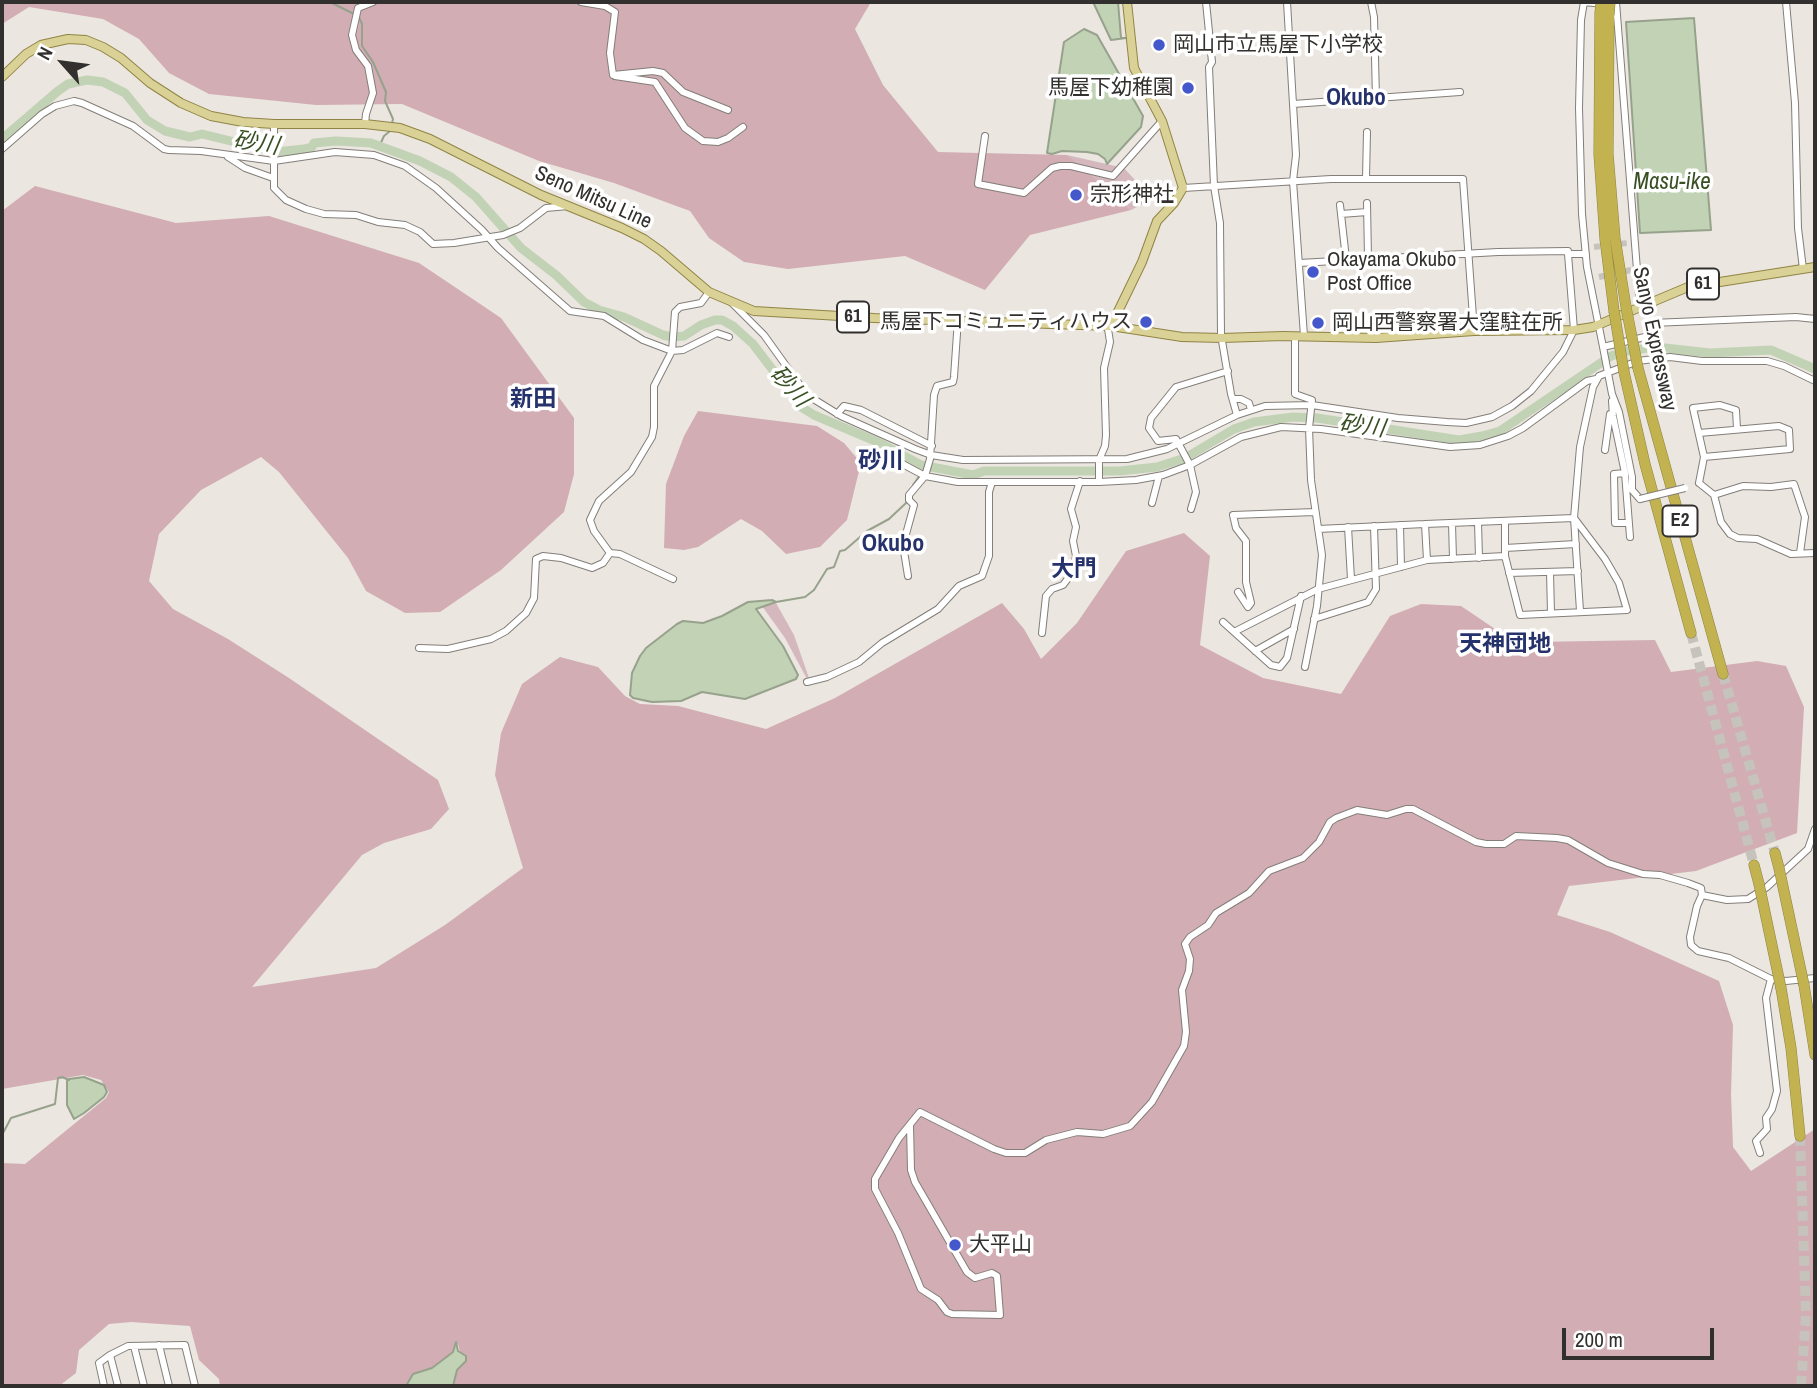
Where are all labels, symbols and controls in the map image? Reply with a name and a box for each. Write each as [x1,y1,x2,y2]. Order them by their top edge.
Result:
north arrow [28,28,98,98]
place label: 岡山市立馬屋下小学校 [1173,32,1383,58]
marker: 岡山市立馬屋下小学校 [1151,37,1167,53]
text: N [30,42,59,64]
place label: 馬屋下幼稚園 [1048,75,1174,101]
marker: 馬屋下幼稚園 [1180,80,1196,96]
district label: Okubo [1326,85,1386,113]
water label: 砂川 [231,127,281,161]
street label: Seno Mitsu Line [531,161,655,235]
water label: Masu-ike [1633,169,1711,197]
place label: 宗形神社 [1090,182,1174,208]
marker: 宗形神社 [1068,187,1084,203]
place label: Okayama Okubo Post Office [1327,247,1456,297]
marker: Okayama Okubo Post Office [1305,264,1321,280]
street label: Sanyo Expressway [1626,265,1682,413]
road number: 61 [1687,268,1719,300]
road number: 61 [837,302,869,332]
place label: 馬屋下コミュニティハウス [880,309,1132,335]
place label: 岡山西警察署大窪駐在所 [1332,310,1563,336]
marker: 馬屋下コミュニティハウス [1138,314,1154,330]
marker: 岡山西警察署大窪駐在所 [1310,315,1326,331]
water label: 砂川 [763,361,815,413]
district label: 新田 [510,386,556,414]
water label: 砂川 [1337,410,1387,444]
district label: 砂川 [858,448,904,476]
road number: E2 [1662,506,1698,536]
district label: Okubo [862,531,924,559]
district label: 大門 [1051,556,1097,584]
district label: 天神団地 [1459,631,1551,659]
place label: 大平山 [969,1232,1032,1258]
marker: 大平山 [947,1237,963,1253]
scale bar [1565,1314,1717,1358]
text: 200 m [1575,1325,1623,1354]

